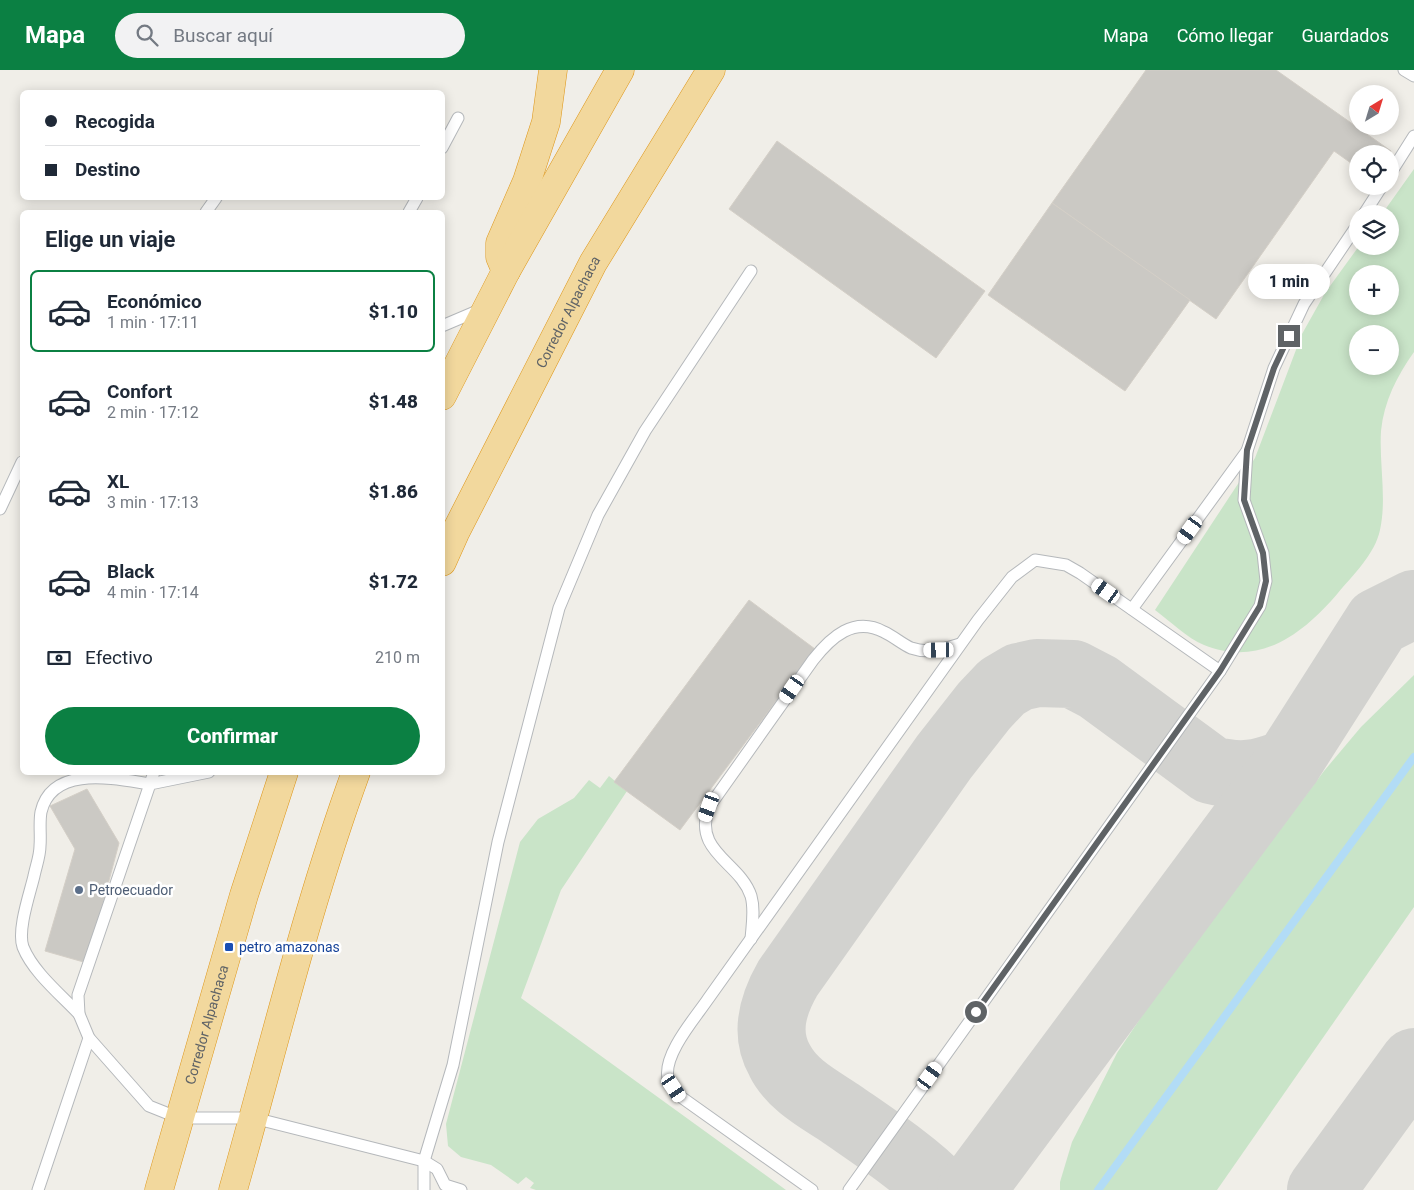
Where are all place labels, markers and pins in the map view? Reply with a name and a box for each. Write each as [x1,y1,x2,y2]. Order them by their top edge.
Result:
place label: Petroecuador [89,882,173,898]
marker: Petroecuador [73,884,85,896]
place label: petro amazonas [239,939,340,955]
marker: petro amazonas [223,941,235,953]

